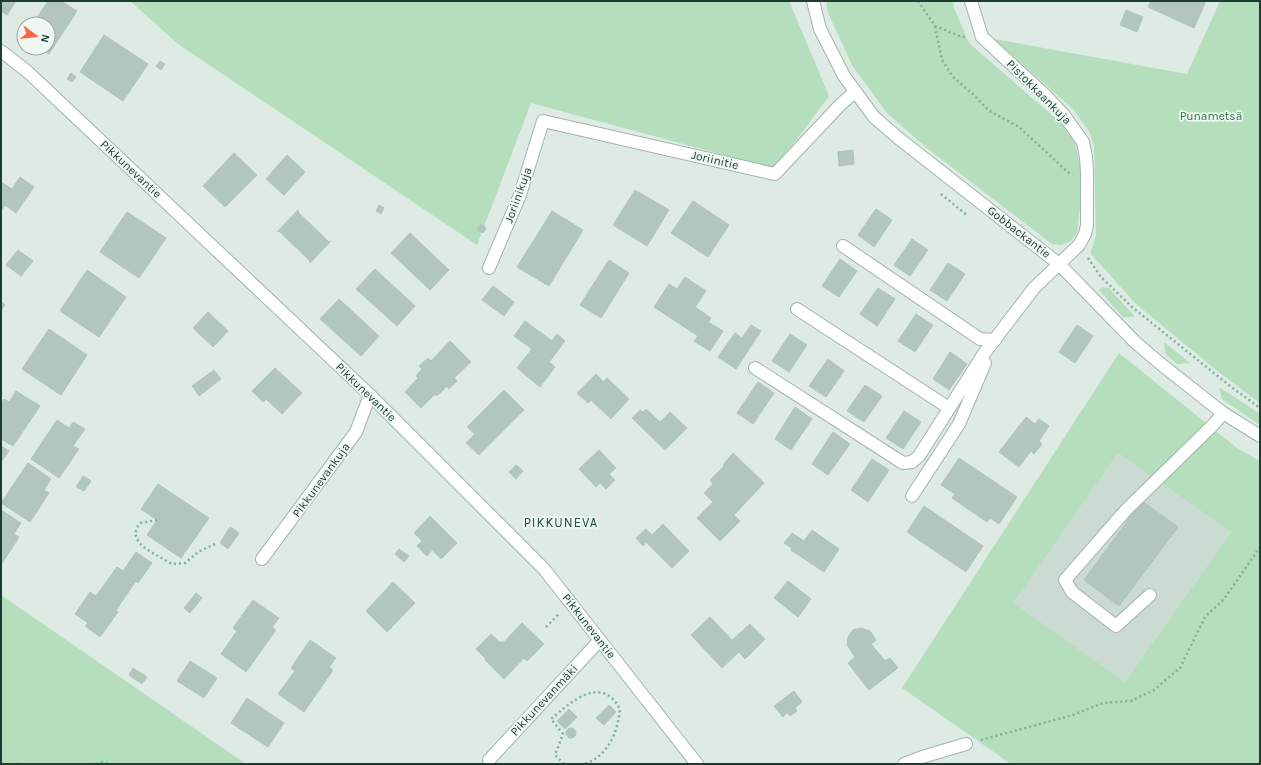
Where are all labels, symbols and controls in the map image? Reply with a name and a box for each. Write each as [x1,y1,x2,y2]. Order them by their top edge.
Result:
north arrow [16,16,56,56]
text: N [38,33,52,44]
street label: Pistokkaankuja [1004,57,1074,127]
park label: Punametsä [1180,109,1242,123]
street label: Pikkunevantie [98,137,164,201]
street label: Joriinitie [690,148,740,172]
street label: Joriinikuja [501,165,535,225]
street label: Gobbackantie [985,203,1053,261]
street label: Pikkunevantie [333,360,399,424]
street label: Pikkunevankuja [289,440,353,520]
district label: PIKKUNEVA [524,515,598,530]
street label: Pikkunevantie [559,591,619,661]
street label: Pikkunevanmäki [507,661,581,739]

